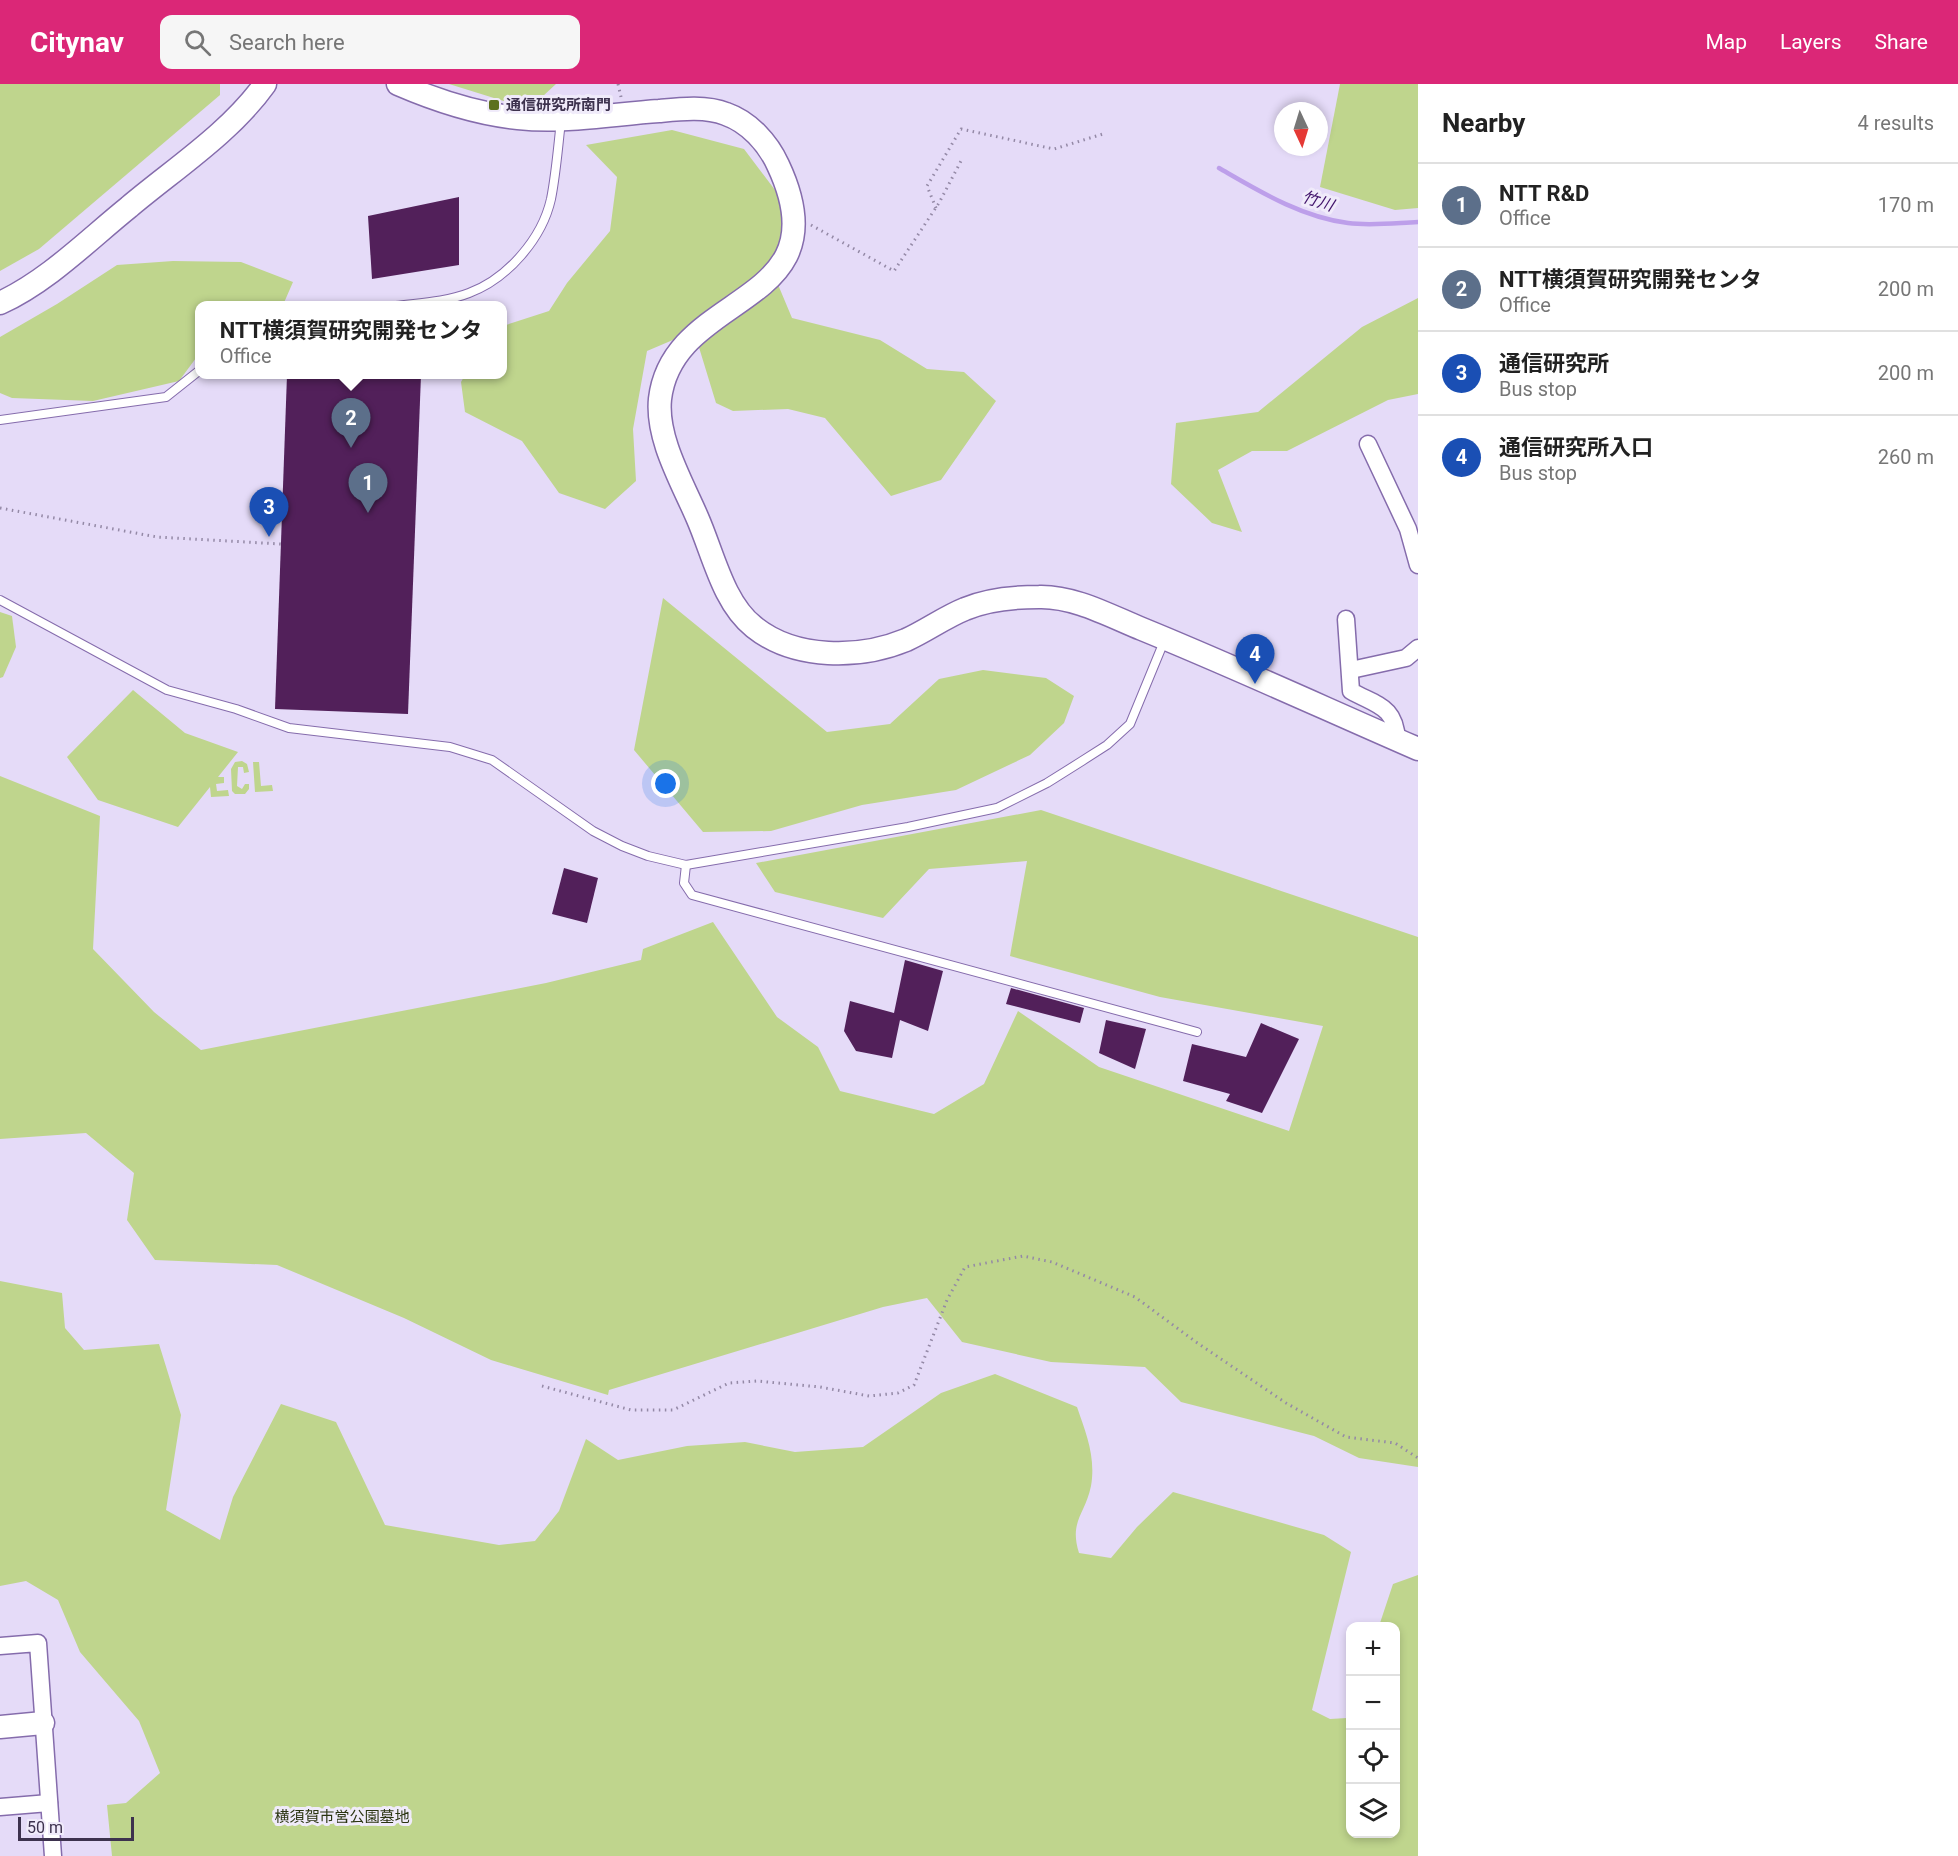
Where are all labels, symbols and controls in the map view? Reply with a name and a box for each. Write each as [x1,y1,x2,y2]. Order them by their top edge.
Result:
search box [160,15,580,69]
text: Citynav [30,26,124,59]
icon: search [181,26,214,59]
text: Search here [229,30,345,55]
text: Map [1705,30,1747,54]
text: Layers [1780,30,1841,54]
text: Share [1874,30,1928,54]
place label: 通信研究所南門 [506,96,611,114]
marker: 通信研究所南門 [487,98,501,112]
north arrow [1274,102,1328,156]
text: Nearby [1442,108,1525,138]
text: 4 results [1858,111,1934,135]
text: NTT R&D [1499,181,1589,206]
water label: 竹川 [1300,187,1338,216]
text: 1 [1456,193,1467,217]
text: 170 m [1878,193,1934,217]
text: Office [1499,206,1551,230]
text: NTT横須賀研究開発センタ [1499,267,1762,292]
text: 2 [1456,277,1467,301]
text: 200 m [1878,277,1934,301]
text: Office [1499,293,1551,317]
popup [195,301,507,379]
text: NTT横須賀研究開発センタ [220,318,482,343]
text: Office [220,344,272,368]
text: 通信研究所 [1499,351,1609,376]
text: 3 [1456,361,1467,385]
text: 200 m [1878,361,1934,385]
text: Bus stop [1499,377,1577,401]
pin: 2 [332,398,370,448]
text: 通信研究所入口 [1499,435,1653,460]
text: 4 [1456,445,1467,469]
text: 260 m [1878,445,1934,469]
text: Bus stop [1499,461,1577,485]
pin: 1 [348,464,388,513]
pin: 3 [250,488,288,537]
pin: 4 [1236,634,1274,684]
your location [651,769,680,798]
map controls [1346,1622,1400,1838]
button: + [1346,1622,1400,1676]
button: − [1346,1676,1400,1730]
button: locate [1346,1730,1400,1784]
button: layers [1346,1784,1400,1838]
park label: 横須賀市営公園墓地 [274,1808,410,1826]
scale bar [18,1814,134,1842]
text: 50 m [27,1818,63,1837]

